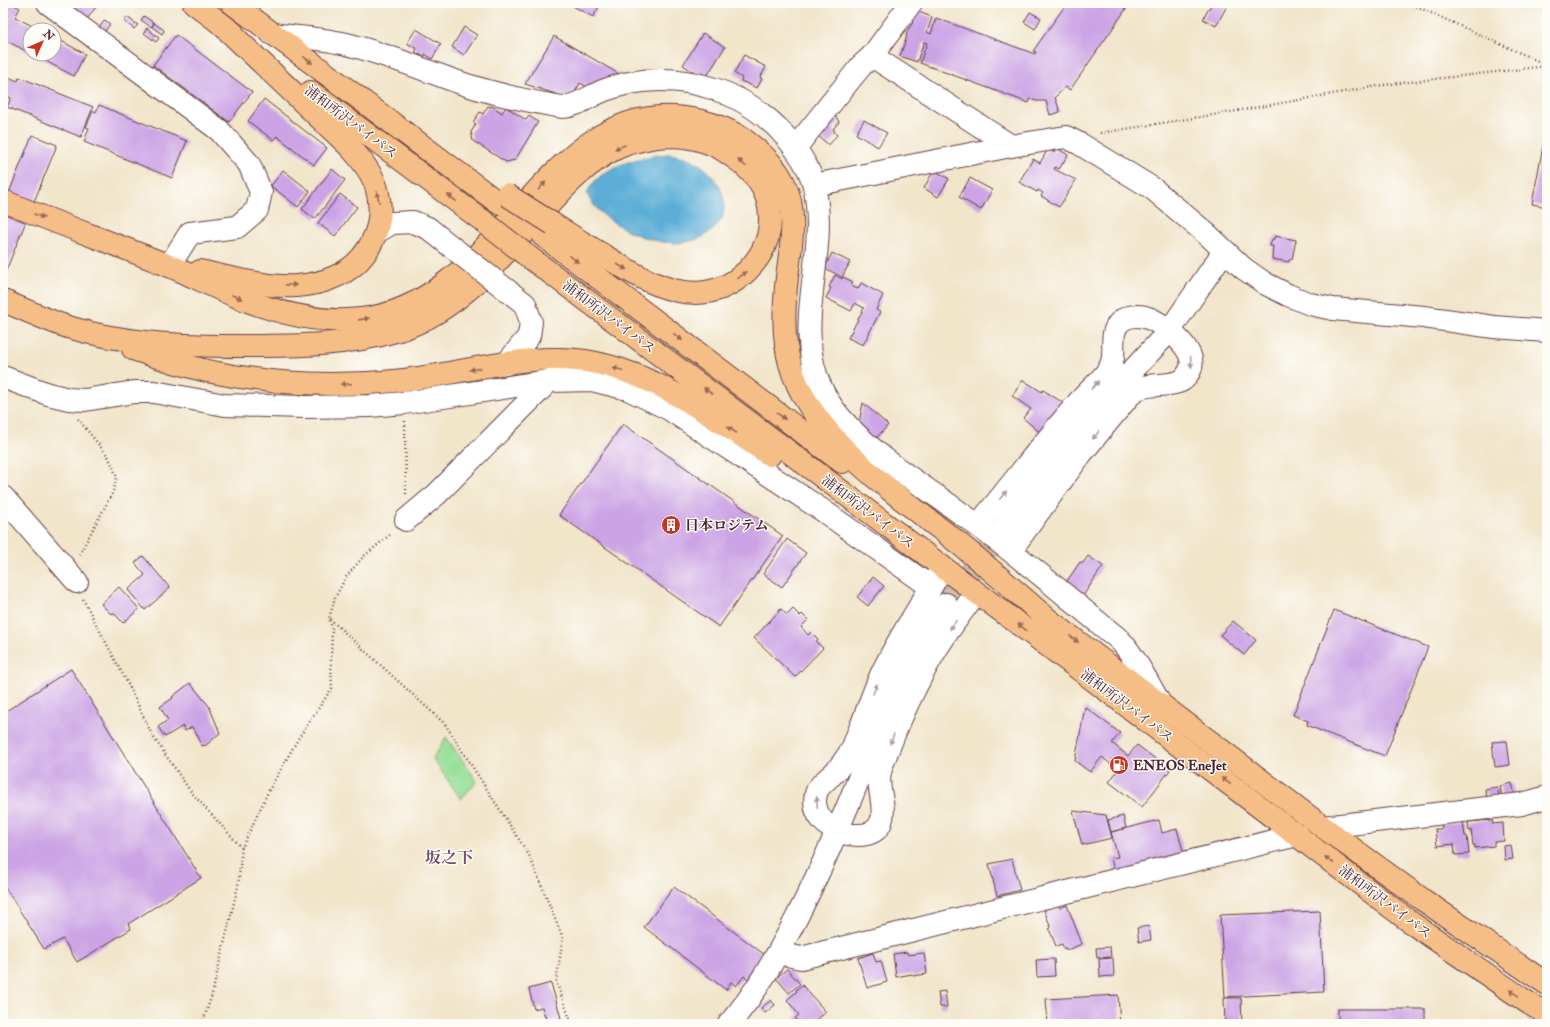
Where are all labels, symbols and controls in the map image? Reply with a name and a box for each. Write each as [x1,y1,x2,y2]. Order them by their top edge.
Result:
north arrow [22,22,62,62]
text: N [40,26,58,44]
one-way arrow [302,56,313,65]
street label: 浦和所沢バイパス [301,82,401,162]
one-way arrow [615,144,626,150]
one-way arrow [737,159,747,168]
one-way arrow [537,181,546,190]
one-way arrow [375,191,381,203]
one-way arrow [446,194,457,202]
one-way arrow [34,213,46,219]
one-way arrow [569,255,579,263]
one-way arrow [616,263,628,270]
one-way arrow [737,271,747,279]
street label: 浦和所沢バイパス [559,277,659,357]
one-way arrow [285,282,298,288]
one-way arrow [232,294,243,300]
one-way arrow [358,316,370,322]
one-way arrow [672,333,683,342]
one-way arrow [1187,355,1194,368]
one-way arrow [469,366,482,372]
one-way arrow [612,366,624,372]
one-way arrow [1090,380,1100,390]
one-way arrow [339,381,352,387]
one-way arrow [702,387,713,395]
one-way arrow [776,412,787,420]
one-way arrow [726,426,738,433]
one-way arrow [1091,429,1100,440]
street label: 浦和所沢バイパス [818,472,918,552]
one-way arrow [998,490,1007,501]
building icon: 日本ロジテム [660,514,682,536]
place label: 日本ロジテム [685,517,768,534]
one-way arrow [949,619,957,630]
one-way arrow [1016,623,1027,631]
one-way arrow [1069,635,1079,643]
street label: 浦和所沢バイパス [1077,666,1177,746]
one-way arrow [873,683,879,695]
one-way arrow [889,734,895,746]
fuel station icon: ENEOS EneJet [1108,754,1130,776]
place label: ENEOS EneJet [1133,757,1227,775]
one-way arrow [1220,777,1231,786]
one-way arrow [813,796,820,808]
district label: 坂之下 [425,848,473,868]
one-way arrow [1324,856,1335,864]
street label: 浦和所沢バイパス [1335,862,1435,942]
one-way arrow [1508,990,1520,997]

